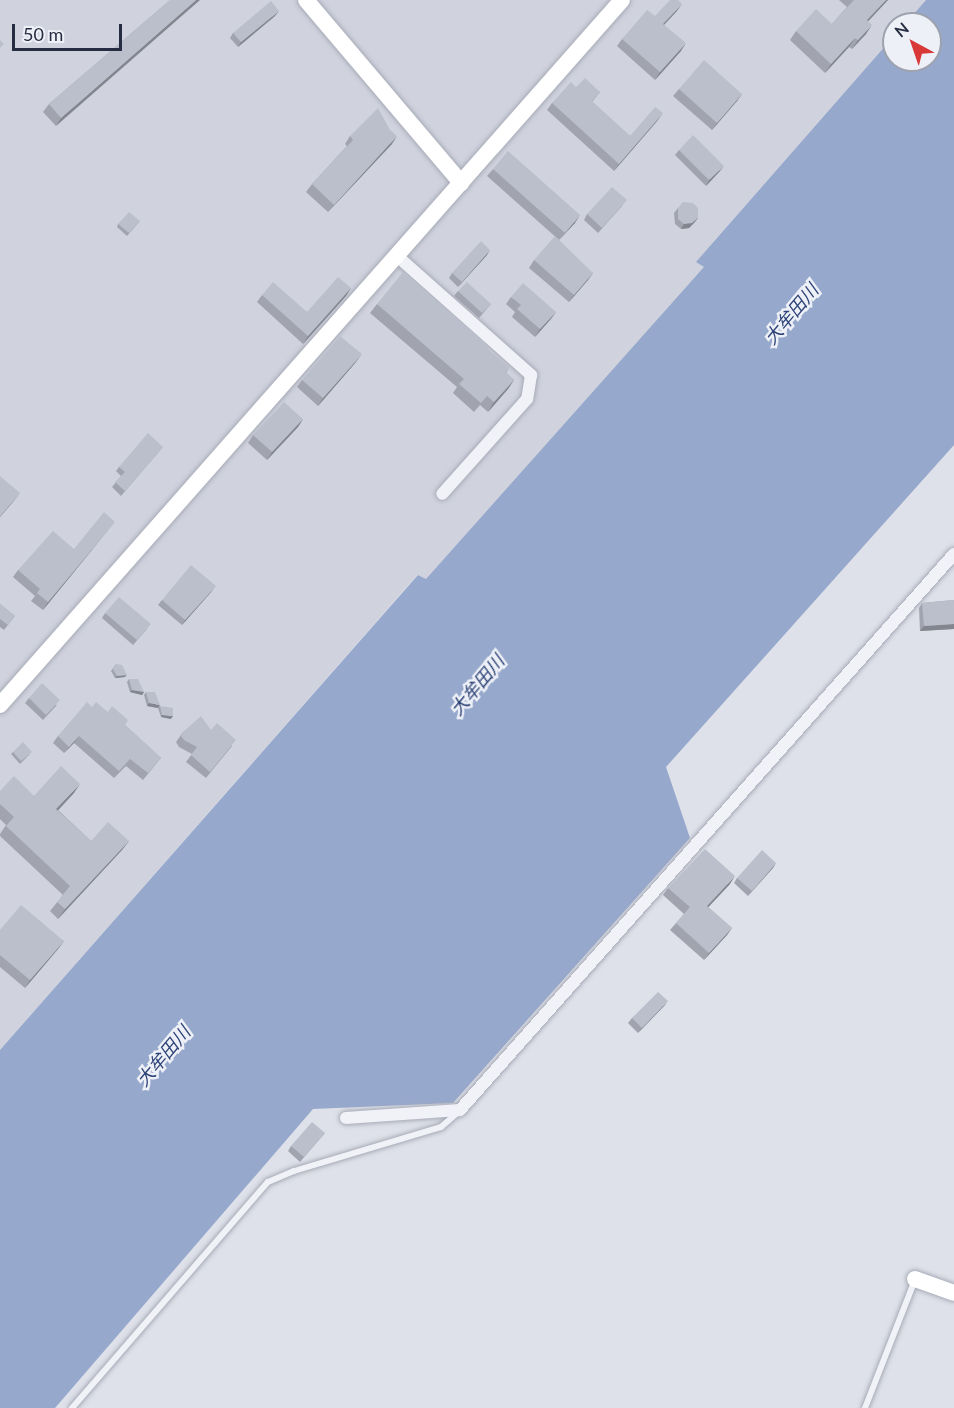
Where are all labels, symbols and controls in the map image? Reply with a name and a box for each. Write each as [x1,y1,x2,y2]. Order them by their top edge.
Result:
scale bar [15,12,124,50]
north arrow [882,12,942,72]
text: N [891,18,912,41]
text: 50 m [23,23,63,45]
water label: 大牟田川 [760,279,822,349]
water label: 大牟田川 [446,650,508,720]
water label: 大牟田川 [132,1021,194,1091]

